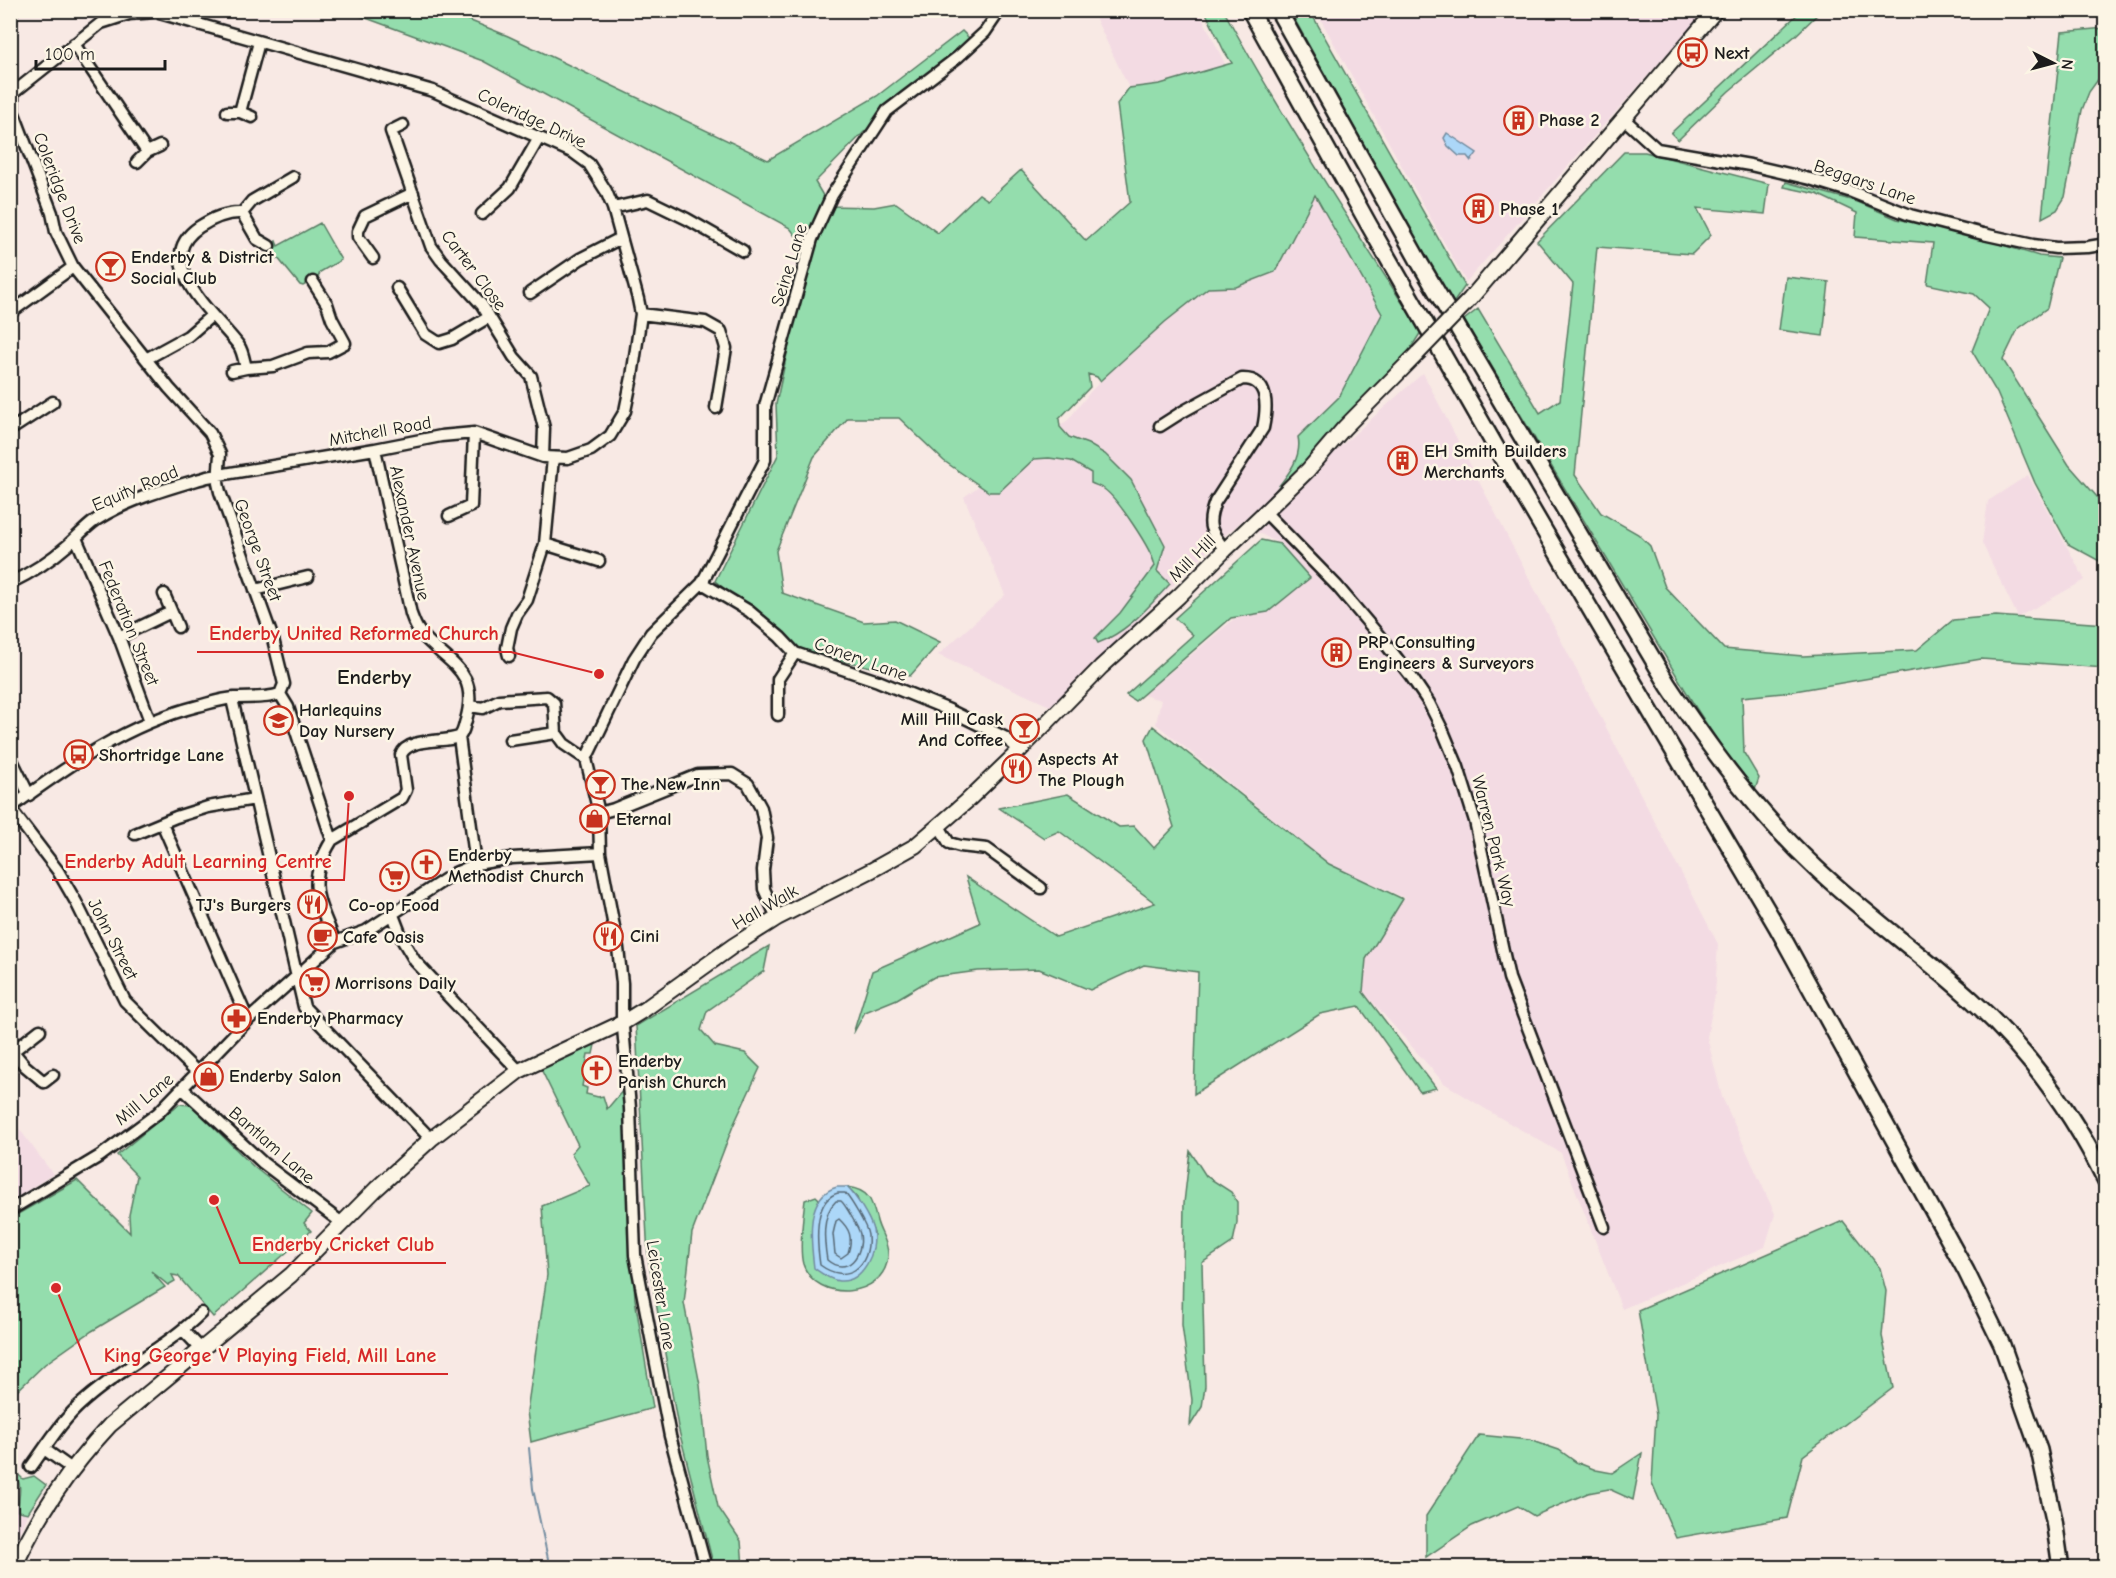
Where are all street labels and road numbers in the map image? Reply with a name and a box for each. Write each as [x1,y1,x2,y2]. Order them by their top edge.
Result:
street label: Coleridge Drive [474,84,590,153]
street label: Coleridge Drive [29,130,90,247]
street label: Beggars Lane [1811,155,1918,210]
street label: Seine Lane [767,221,812,309]
street label: Carter Close [437,226,511,315]
street label: Mitchell Road [327,412,433,451]
street label: Equity Road [89,461,181,516]
street label: Alexander Avenue [385,464,434,602]
street label: George Street [229,496,286,605]
street label: Mill Hill [1164,530,1220,586]
street label: Federation Street [94,558,163,689]
street label: Conery Lane [811,633,910,686]
street label: Warren Park Way [1467,773,1520,910]
street label: Hall Walk [729,880,802,935]
street label: John Street [83,895,142,984]
street label: Mill Lane [111,1069,178,1130]
street label: Bantlam Lane [225,1102,319,1188]
street label: Leicester Lane [641,1239,680,1351]

